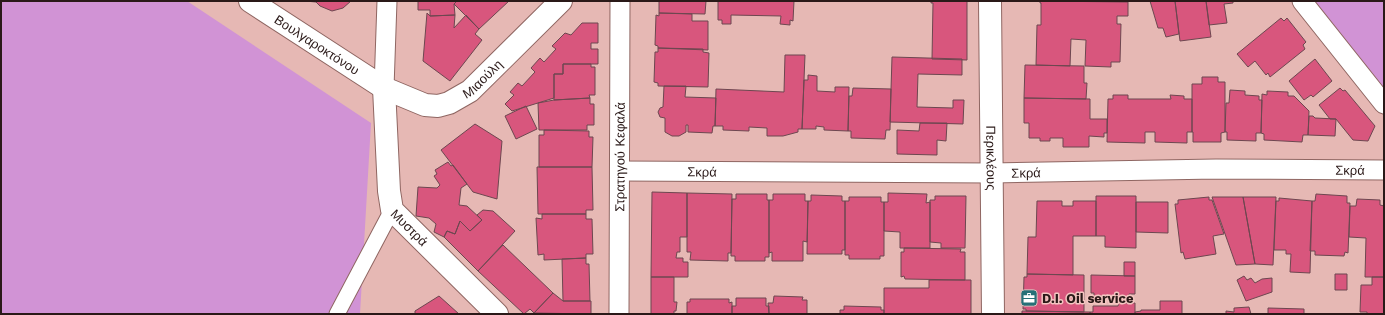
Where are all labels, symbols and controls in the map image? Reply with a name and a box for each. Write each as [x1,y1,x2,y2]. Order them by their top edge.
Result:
street label: Βουλγαροκτόνου [272,12,362,78]
street label: Μιαούλη [460,57,505,102]
street label: Στρατηγού Κεφαλά [612,102,628,212]
street label: Περικλέους [983,125,999,191]
street label: Σκρά [1335,163,1365,178]
street label: Σκρά [687,164,717,180]
street label: Σκρά [1011,165,1041,181]
street label: Μυστρά [388,206,431,250]
office icon: D.I. Oil service [1019,288,1039,308]
place label: D.I. Oil service [1042,291,1134,306]

